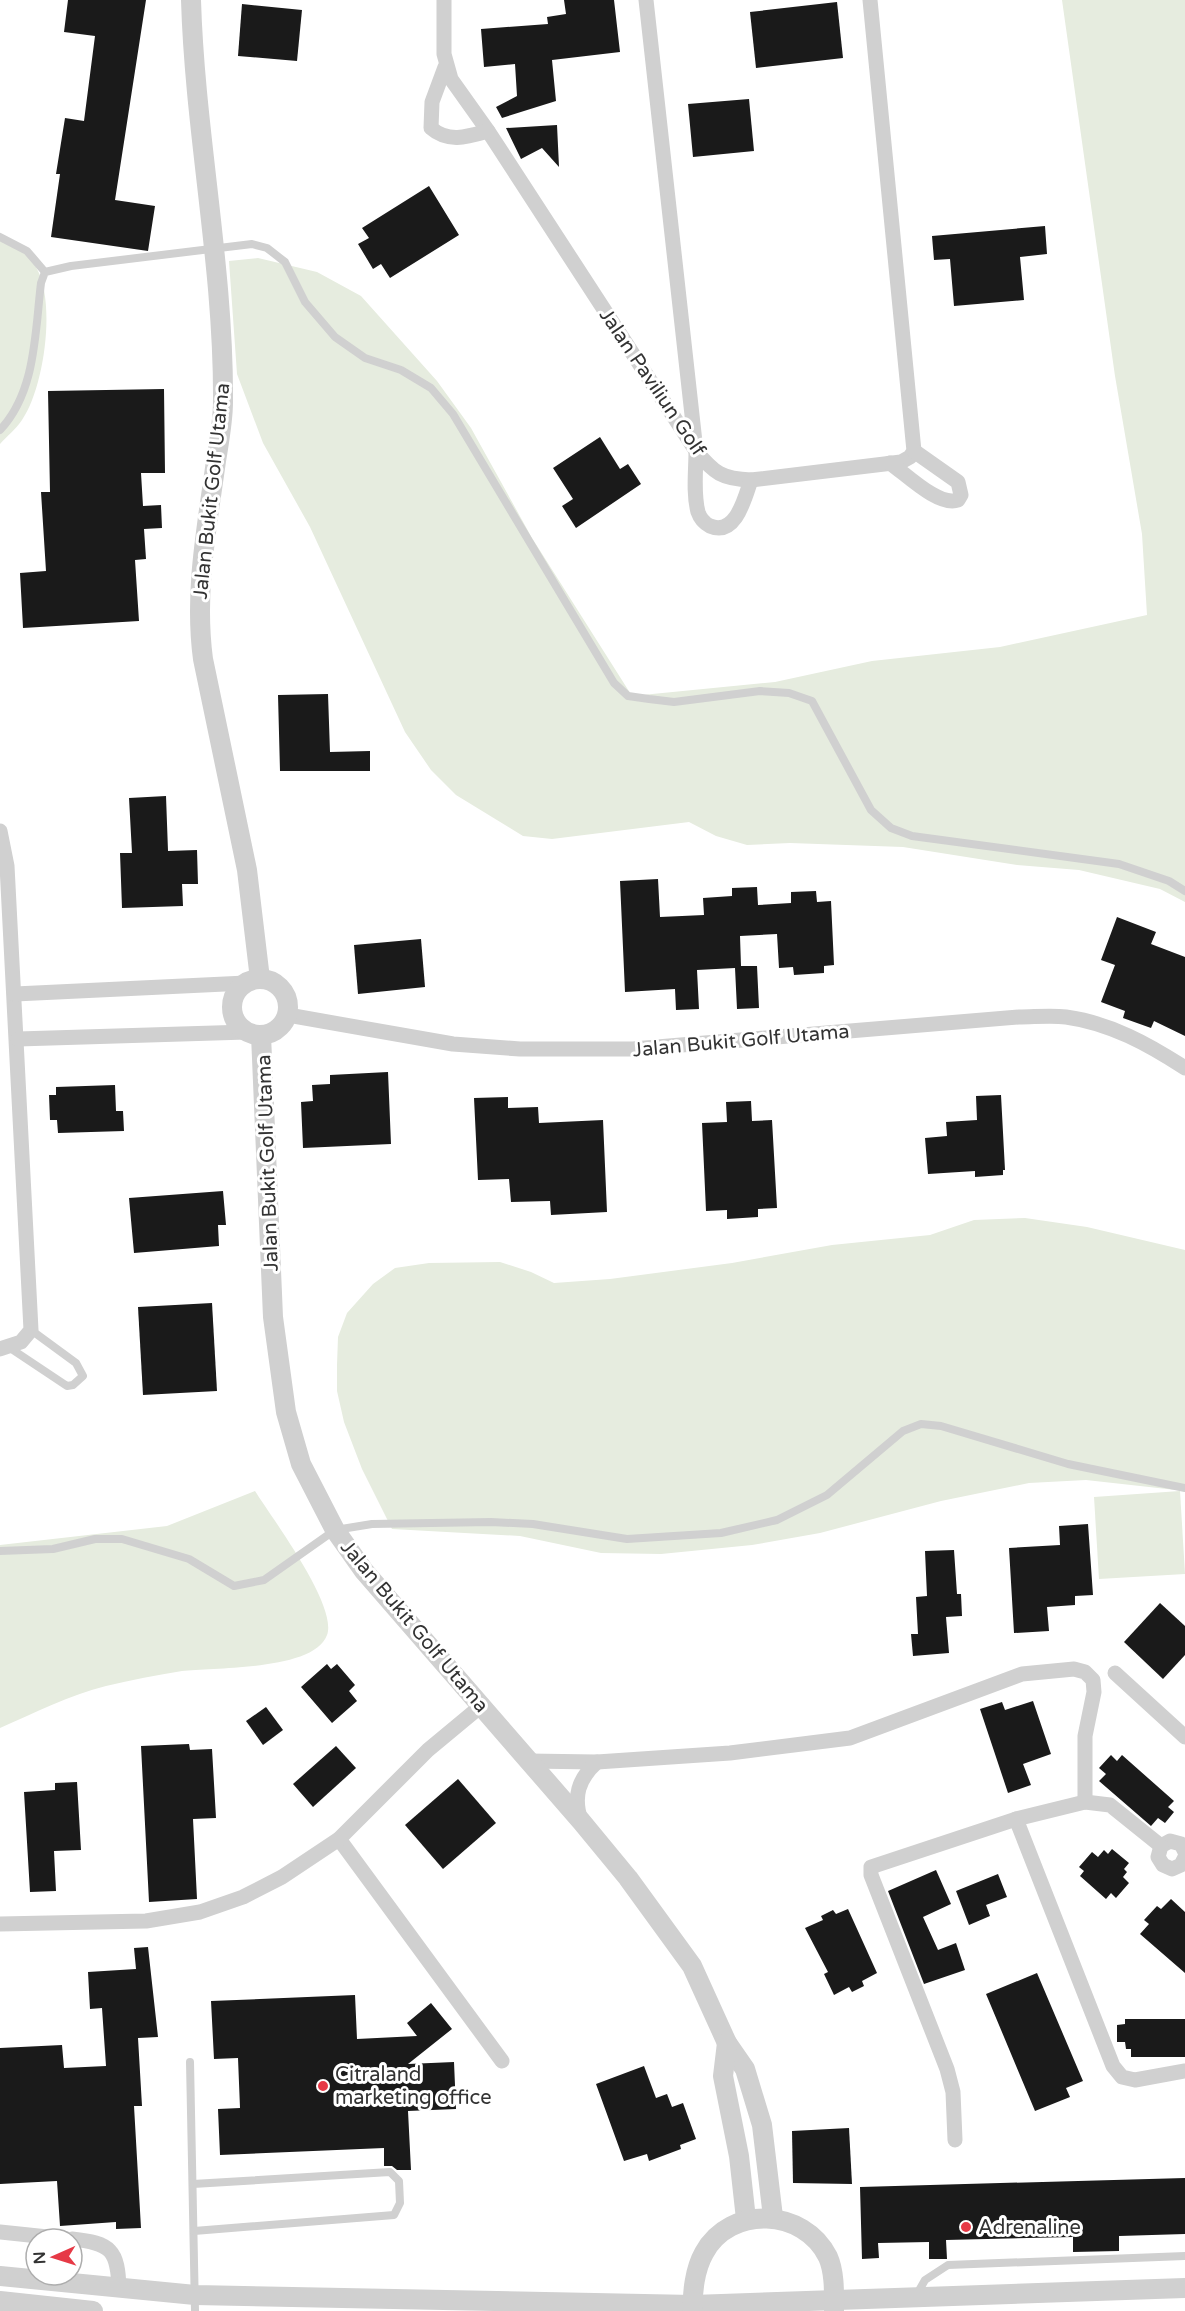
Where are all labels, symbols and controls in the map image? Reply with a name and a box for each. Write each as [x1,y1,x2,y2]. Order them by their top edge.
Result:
street label: Jalan Paviliun Golf [594,304,711,461]
street label: Jalan Bukit Golf Utama [189,382,235,600]
street label: Jalan Bukit Golf Utama [632,1020,850,1062]
street label: Jalan Bukit Golf Utama [252,1054,284,1272]
street label: Jalan Bukit Golf Utama [335,1536,493,1718]
place label: Citraland marketing office [335,2063,492,2110]
marker: Citraland marketing office [316,2079,330,2093]
place label: Adrenaline [978,2216,1081,2240]
marker: Adrenaline [959,2220,973,2234]
north arrow [24,2227,84,2287]
text: N [30,2251,50,2265]

